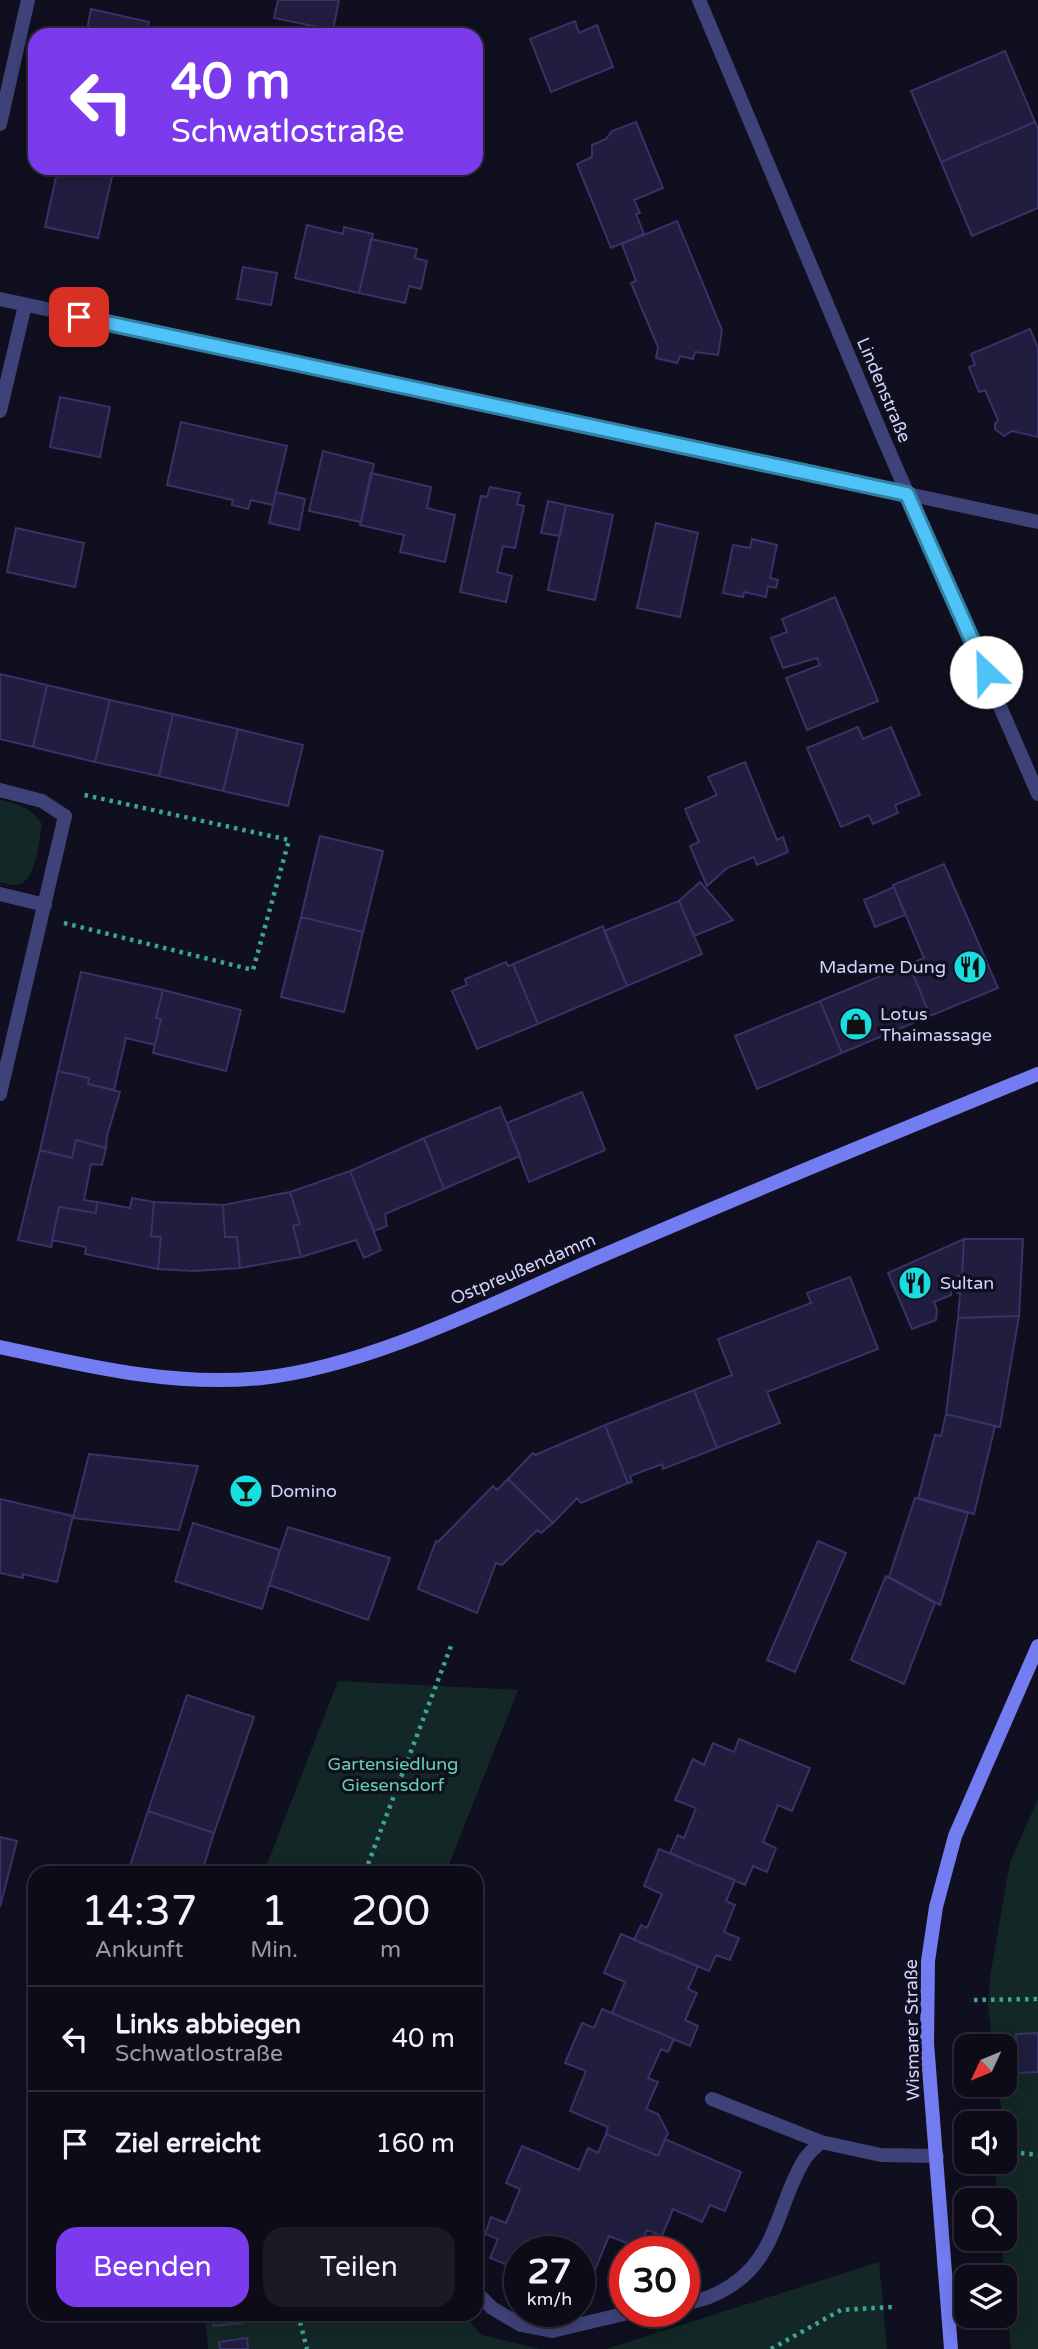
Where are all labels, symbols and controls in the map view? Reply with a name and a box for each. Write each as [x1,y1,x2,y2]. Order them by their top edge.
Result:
text: 40 m [171,53,290,112]
icon: left [56,56,147,147]
text: Schwatlostraße [171,113,405,151]
pin [49,287,109,347]
icon: arrive [60,298,98,336]
street label: Lindenstraße [852,334,916,446]
position arrow [949,635,1023,709]
restaurant icon: Madame Dung [951,948,989,986]
place label: Madame Dung [819,956,946,978]
place label: Lotus Thaimassage [880,1003,992,1046]
shop icon: Lotus Thaimassage [837,1005,875,1043]
street label: Ostpreußendamm [447,1228,599,1310]
restaurant icon: Sultan [896,1264,934,1302]
place label: Sultan [940,1272,994,1294]
bar icon: Domino [227,1472,265,1510]
place label: Domino [270,1480,337,1502]
park label: Gartensiedlung Giesensdorf [328,1753,458,1796]
text: 14:37 [81,1886,197,1937]
text: 1 [261,1886,287,1937]
text: 200 [351,1886,430,1937]
text: Ankunft [95,1936,183,1964]
text: Min. [250,1936,298,1964]
text: m [380,1936,401,1964]
street label: Wismarer Straße [900,1959,924,2101]
text: Links abbiegen [115,2009,301,2040]
icon: left [56,2020,94,2058]
text: 40 m [392,2023,455,2054]
north arrow [954,2034,1017,2096]
map controls [954,2034,1017,2328]
text: Schwatlostraße [115,2040,283,2068]
button: sound [954,2111,1017,2174]
icon: arrive [56,2125,94,2163]
text: Ziel erreicht [115,2128,261,2159]
text: 160 m [375,2128,455,2159]
button: search [954,2188,1017,2251]
button: Beenden [56,2227,249,2307]
button: Teilen [263,2227,455,2307]
speed limit sign: 30 [609,2236,700,2327]
text: 27 [528,2251,571,2293]
button: layers [954,2265,1017,2328]
text: km/h [527,2288,572,2310]

